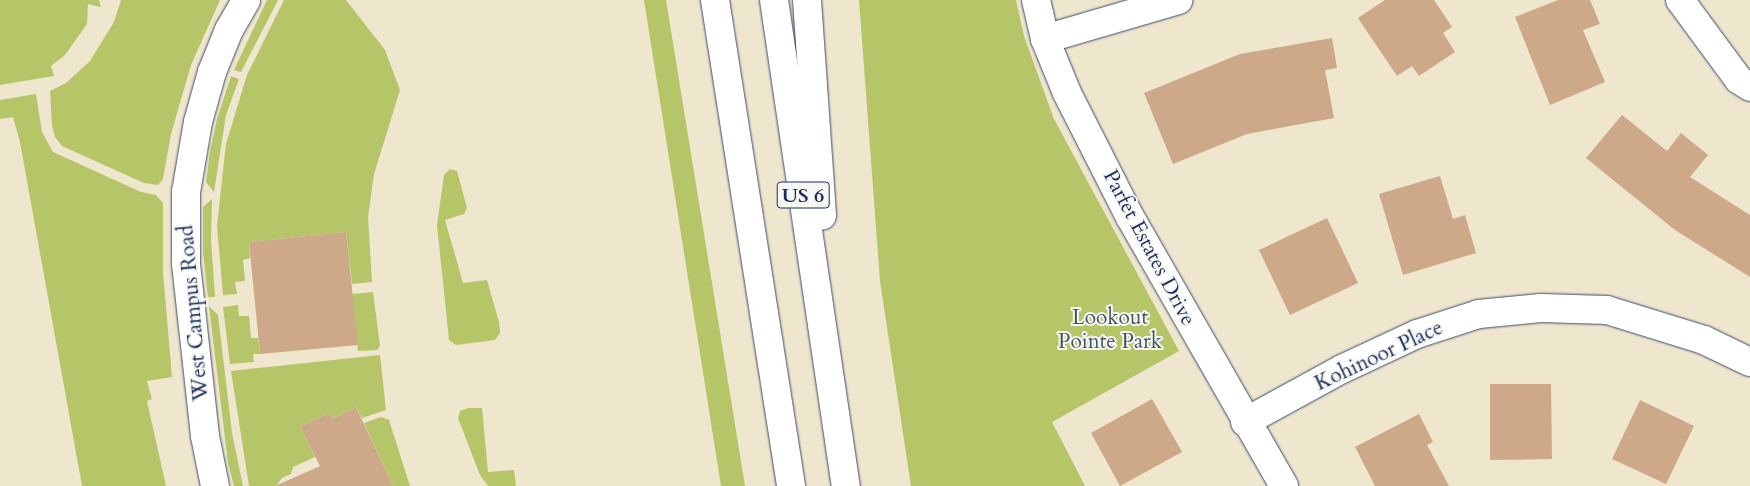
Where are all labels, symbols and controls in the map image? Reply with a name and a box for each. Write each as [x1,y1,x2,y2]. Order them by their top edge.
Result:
street label: Parfet Estates Drive [1097,166,1201,330]
road number: US 6 [776,178,830,212]
street label: West Campus Road [174,224,214,402]
park label: Lookout Pointe Park [1058,305,1162,355]
street label: Kohinoor Place [1311,315,1447,397]

